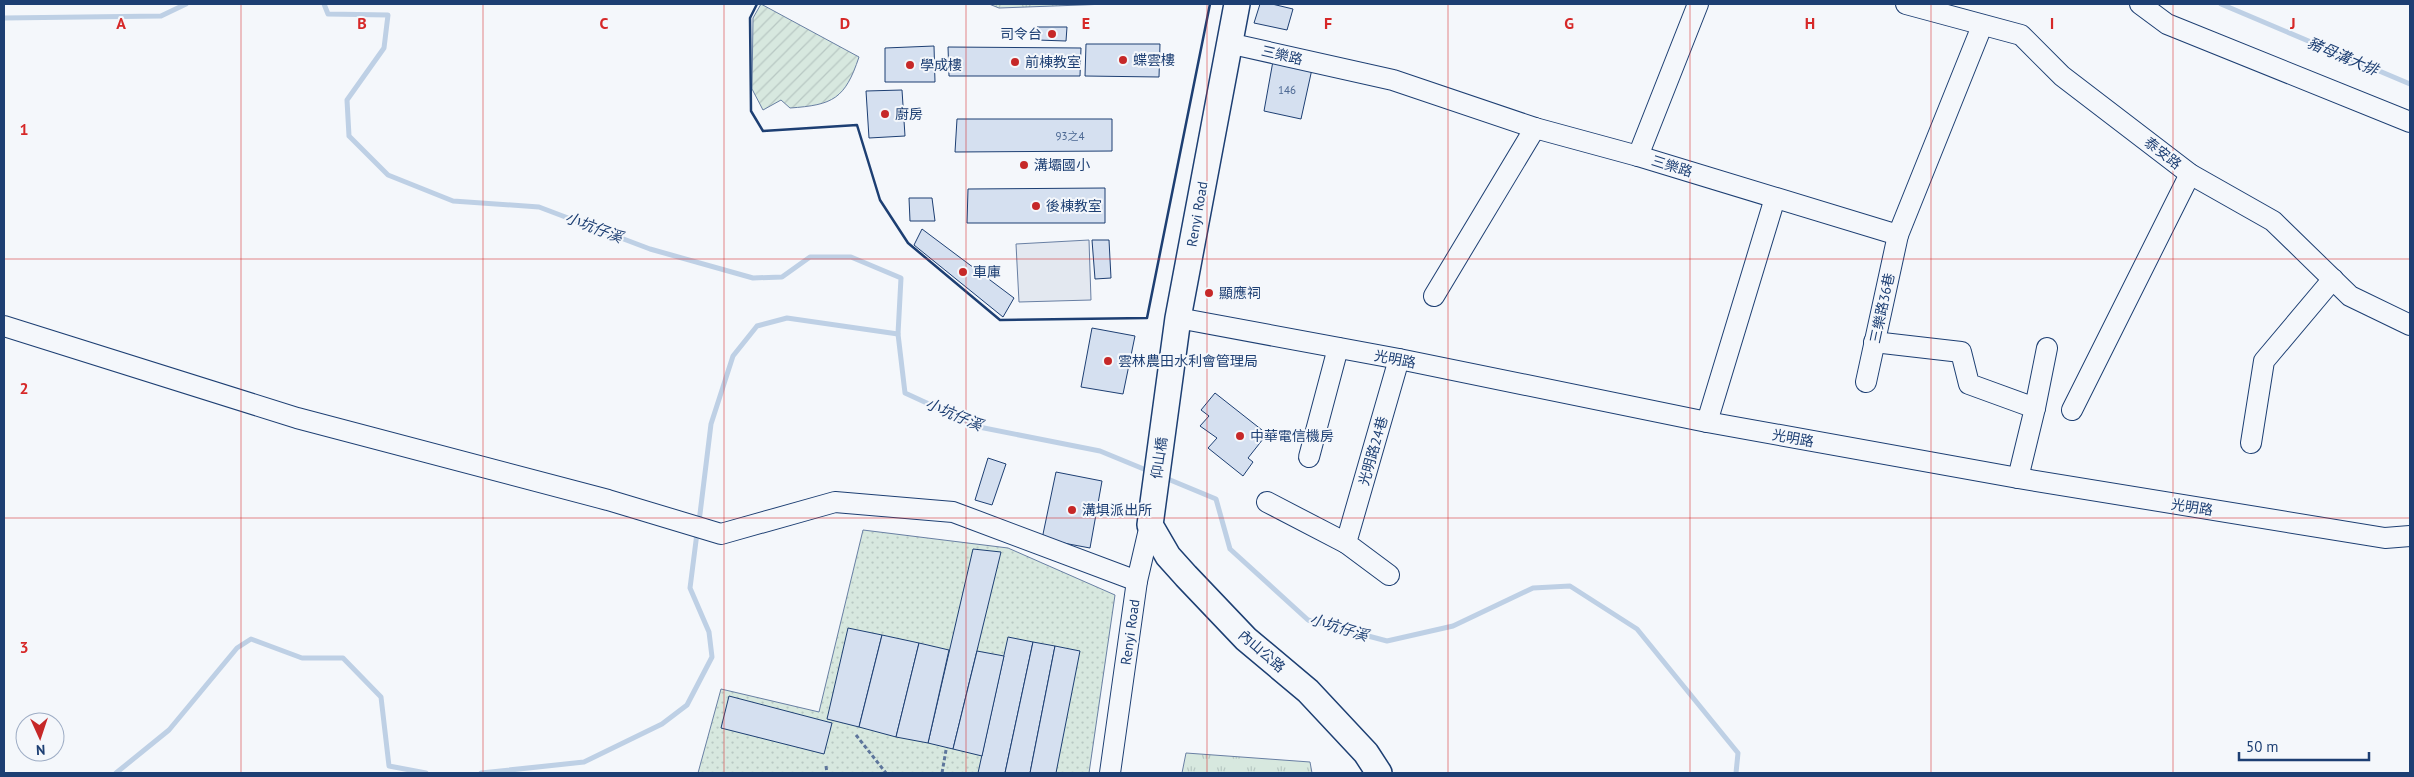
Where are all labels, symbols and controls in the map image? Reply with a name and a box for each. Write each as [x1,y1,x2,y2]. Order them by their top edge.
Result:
text: A [116,13,126,33]
text: B [357,13,367,33]
text: C [600,13,609,33]
text: D [840,13,850,33]
text: E [1082,13,1090,33]
text: F [1324,13,1332,33]
text: G [1564,13,1574,33]
text: H [1805,13,1815,33]
text: I [2050,13,2054,33]
text: J [2289,13,2296,33]
place label: 司令台 [1000,25,1042,43]
marker: 司令台 [1046,28,1058,40]
water label: 豬母溝大排 [2305,33,2383,80]
street label: 三樂路 [1260,42,1304,68]
place label: 蝶雲樓 [1133,51,1175,69]
place label: 前棟教室 [1025,53,1081,71]
marker: 蝶雲樓 [1117,54,1129,66]
place label: 學成樓 [920,56,962,74]
marker: 前棟教室 [1009,56,1021,68]
marker: 學成樓 [904,59,916,71]
house number: 146 [1278,83,1296,97]
place label: 廚房 [895,105,923,123]
marker: 廚房 [879,108,891,120]
text: 1 [19,119,29,139]
house number: 93之4 [1056,129,1085,143]
street label: 泰安路 [2141,133,2185,173]
street label: 三樂路 [1649,151,1695,181]
place label: 溝壩國小 [1034,156,1090,174]
marker: 溝壩國小 [1018,159,1030,171]
street label: Renyi Road [1182,180,1212,248]
place label: 後棟教室 [1046,197,1102,215]
marker: 後棟教室 [1030,200,1042,212]
water label: 小坑仔溪 [563,207,627,247]
place label: 車庫 [973,263,1001,281]
marker: 車庫 [957,266,969,278]
street label: 三樂路36巷 [1866,271,1898,345]
place label: 顯應祠 [1219,284,1261,302]
marker: 顯應祠 [1203,287,1215,299]
street label: 光明路 [1373,346,1417,372]
place label: 雲林農田水利會管理局 [1118,352,1258,370]
marker: 雲林農田水利會管理局 [1102,355,1114,367]
text: 2 [19,378,29,398]
water label: 小坑仔溪 [923,394,987,435]
street label: 光明路24巷 [1355,414,1391,488]
street label: 光明路 [1771,425,1815,451]
place label: 中華電信機房 [1250,427,1334,445]
marker: 中華電信機房 [1234,430,1246,442]
street label: 仰山橋 [1147,436,1171,480]
street label: 光明路 [2170,495,2214,519]
place label: 溝埧派出所 [1082,501,1152,519]
marker: 溝埧派出所 [1066,504,1078,516]
street label: Renyi Road [1116,598,1144,666]
water label: 小坑仔溪 [1308,609,1372,645]
street label: 內山公路 [1235,626,1289,676]
text: 3 [19,637,29,657]
north arrow [15,712,65,762]
scale bar [2239,730,2369,762]
text: 50 m [2246,737,2279,756]
text: N [36,741,46,759]

